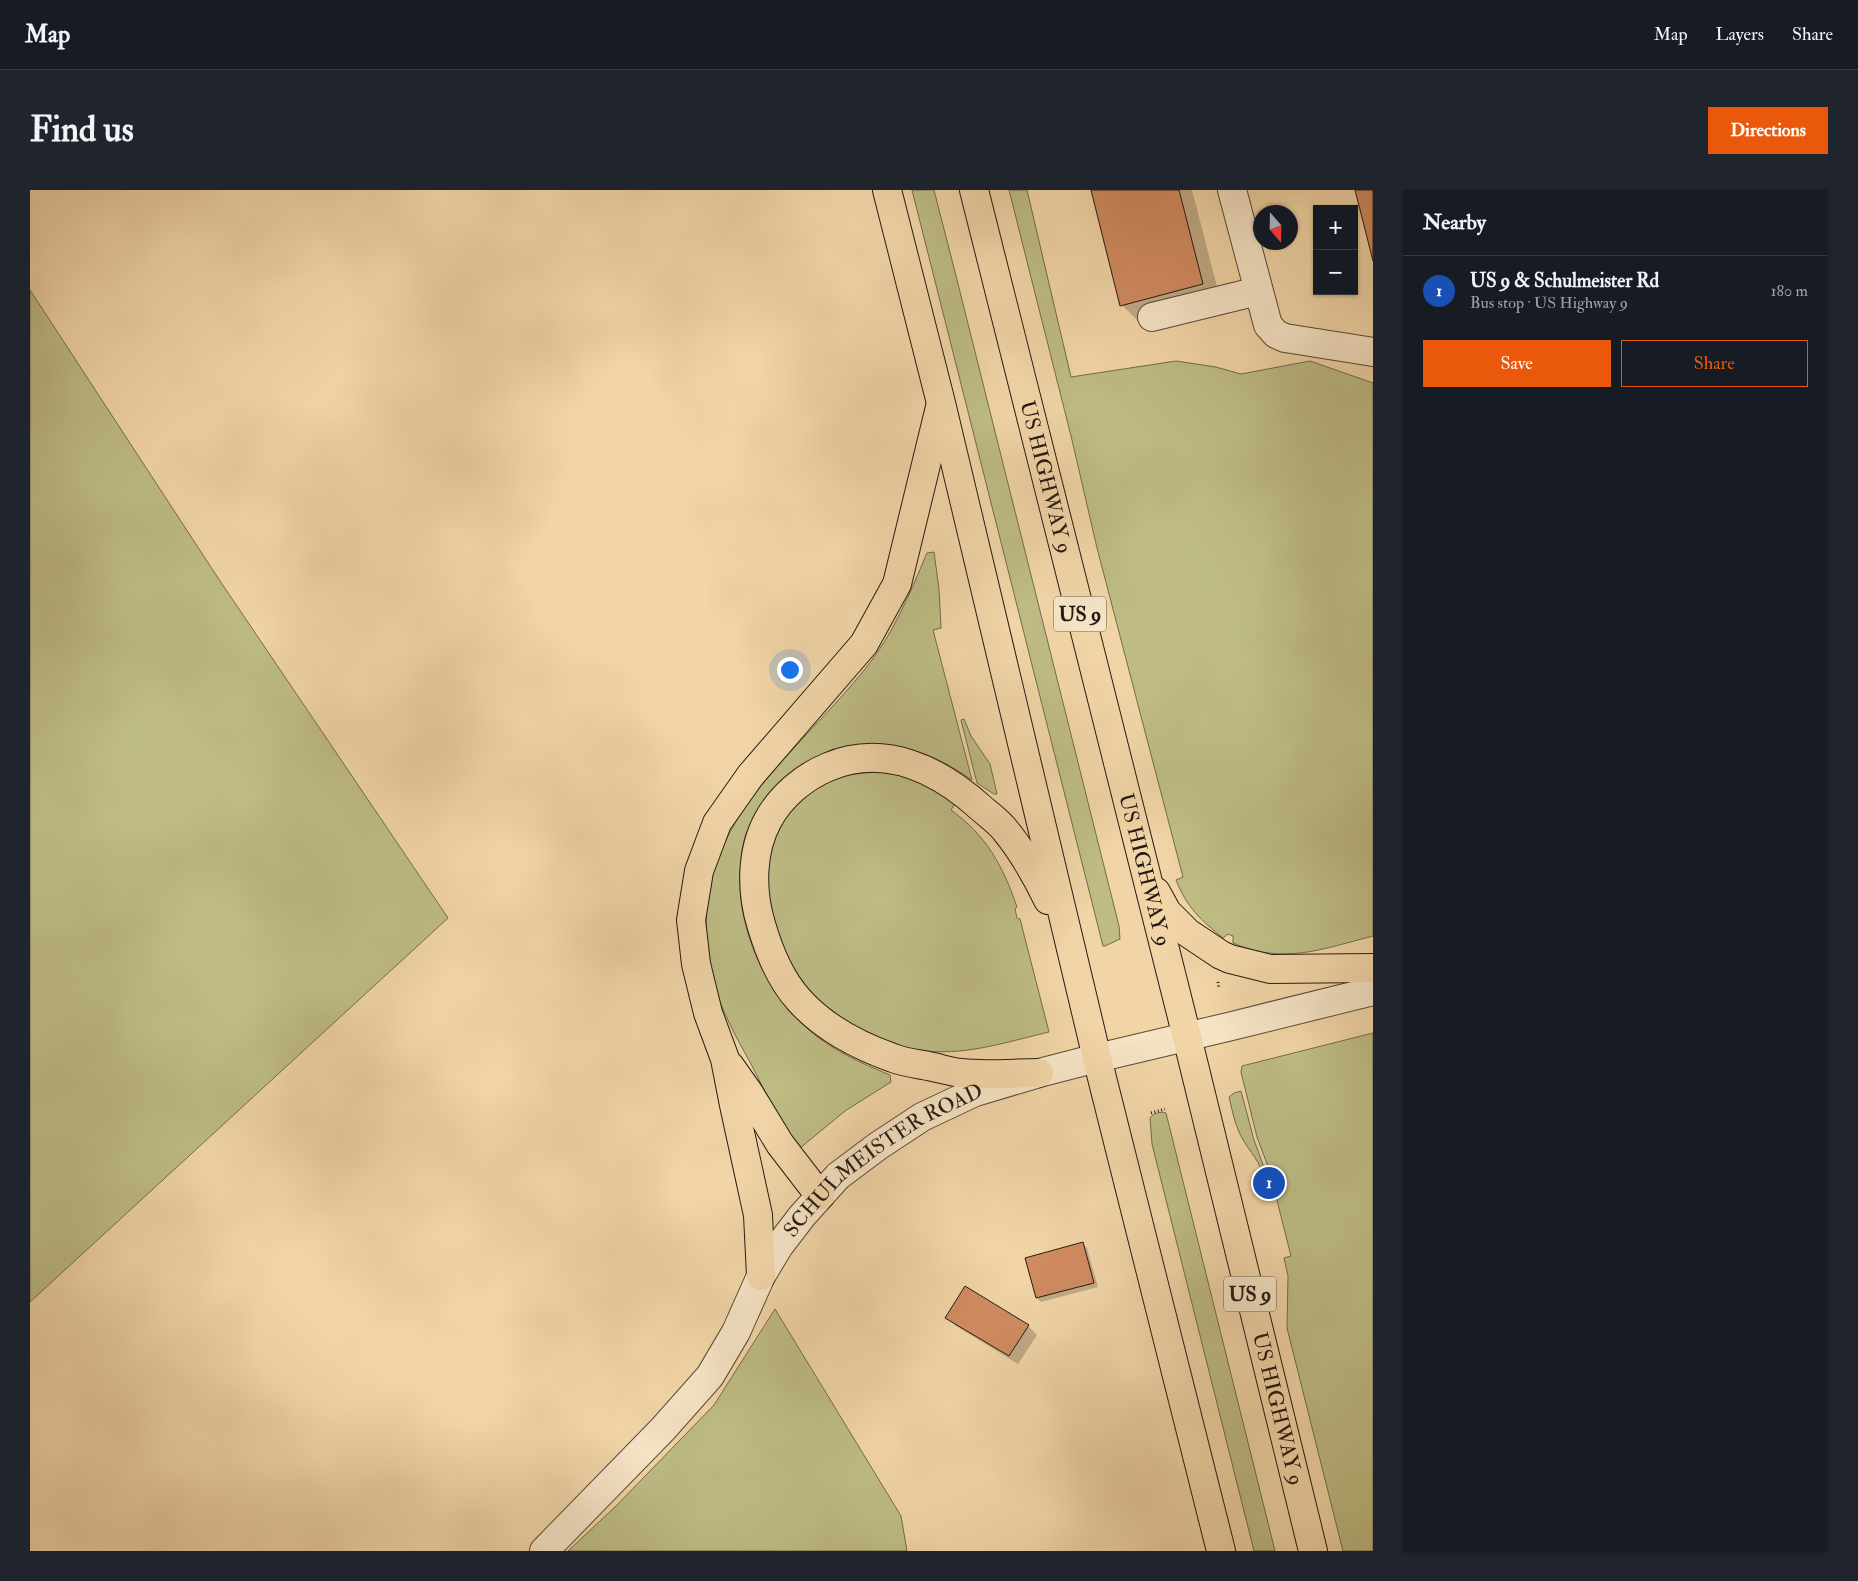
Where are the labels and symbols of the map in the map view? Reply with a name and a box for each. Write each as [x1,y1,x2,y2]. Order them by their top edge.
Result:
north arrow [1253,205,1298,250]
street label: US HIGHWAY 9 [1014,398,1078,556]
road number: US 9 [1054,596,1106,632]
your location [777,657,803,683]
street label: US HIGHWAY 9 [1113,791,1177,949]
street label: SCHULMEISTER ROAD [777,1077,987,1242]
pin: 1 [1253,1164,1285,1202]
road number: US 9 [1224,1276,1276,1312]
street label: US HIGHWAY 9 [1246,1329,1310,1488]

